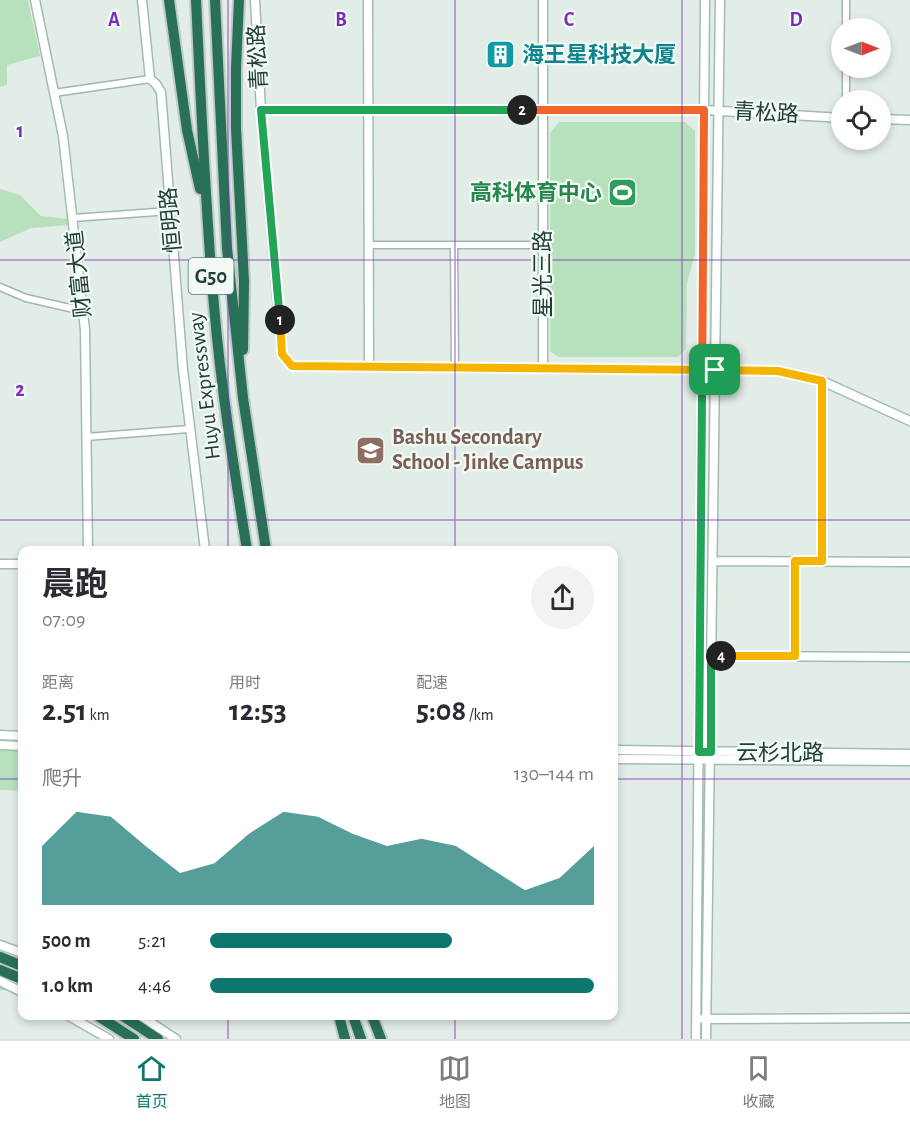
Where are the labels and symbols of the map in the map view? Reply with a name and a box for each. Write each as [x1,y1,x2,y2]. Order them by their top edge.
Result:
text: A [108,10,120,30]
text: B [335,10,347,30]
text: C [564,10,575,30]
text: D [789,10,803,30]
north arrow [831,18,891,78]
street label: 青松路 [244,23,271,91]
building icon: 海王星科技大厦 [485,39,517,71]
place label: 海王星科技大厦 [522,43,676,66]
pin: 2 [507,95,537,125]
street label: 青松路 [732,99,800,126]
text: 1 [16,121,24,141]
sports icon: 高科体育中心 [607,177,639,209]
place label: 高科体育中心 [470,180,602,204]
street label: 恒明路 [156,186,185,254]
street label: 财富大道 [62,229,95,319]
street label: 星光三路 [531,230,554,318]
road number: G50 [188,258,234,294]
pin: 1 [265,305,295,335]
street label: Huyu Expressway [184,310,224,461]
pin [689,344,740,395]
text: 2 [15,380,25,400]
place label: Bashu Secondary School - Jinke Campus [392,426,583,473]
school or university icon: Bashu Secondary School - Jinke Campus [355,434,387,466]
pin: 4 [706,641,736,671]
street label: 云杉北路 [736,741,824,764]

